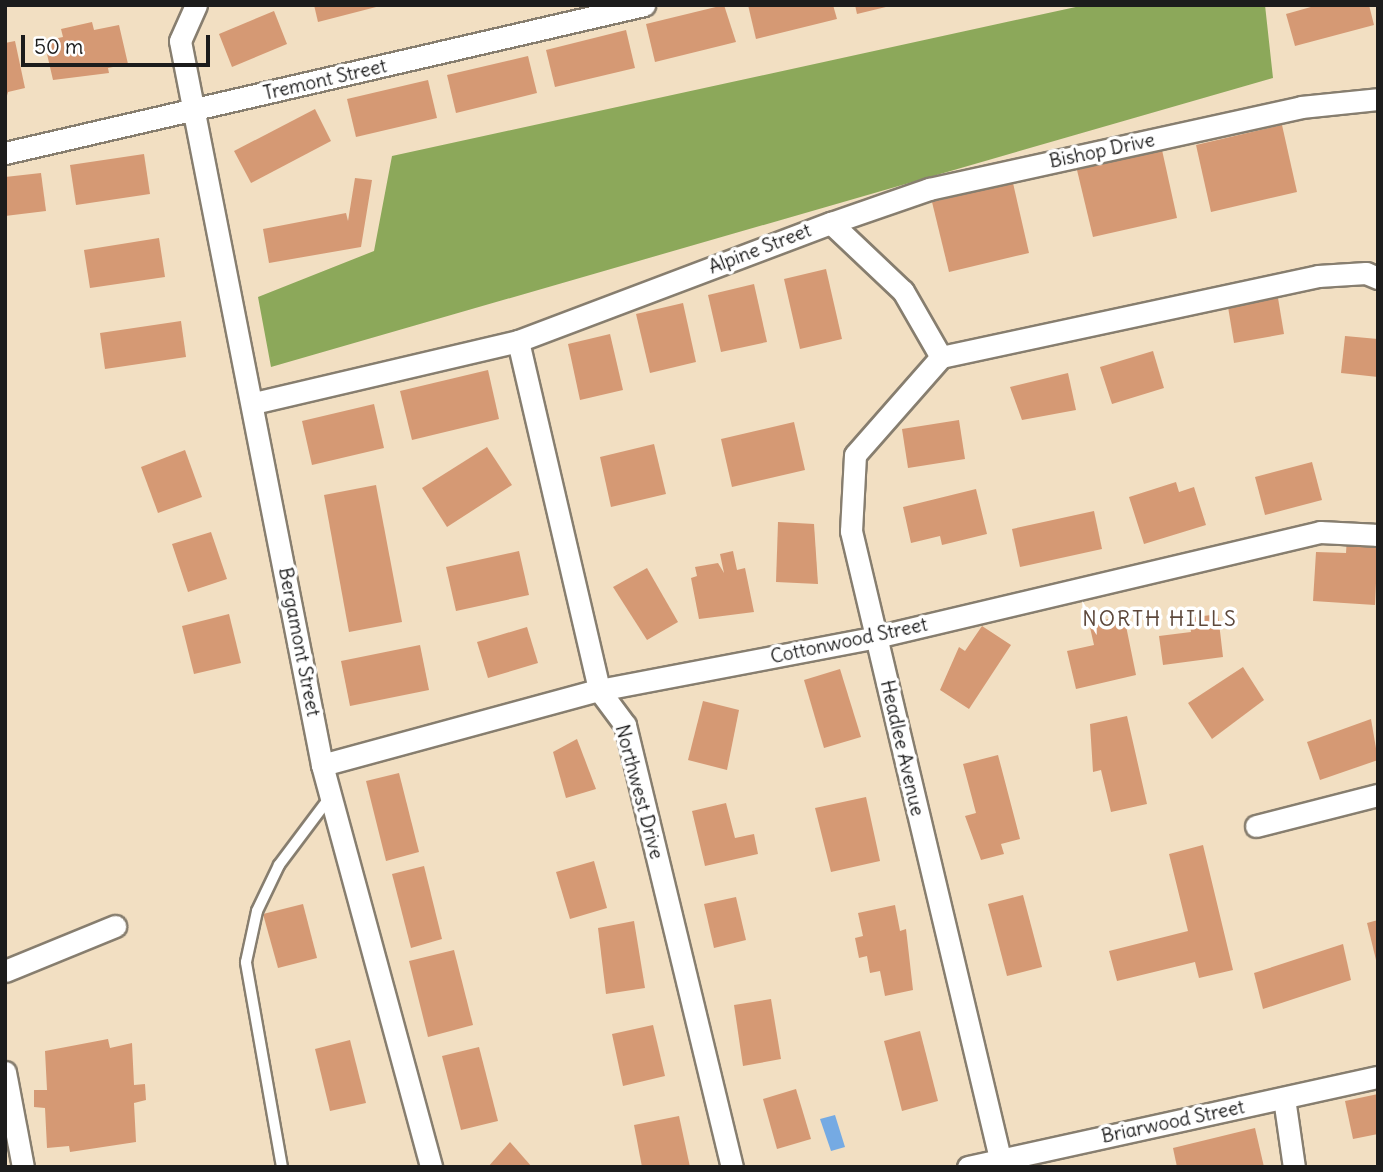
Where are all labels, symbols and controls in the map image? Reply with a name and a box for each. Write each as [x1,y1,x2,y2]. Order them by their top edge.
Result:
scale bar [24,21,214,65]
text: 50 m [34,33,83,60]
street label: Tremont Street [261,55,389,105]
street label: Bishop Drive [1047,129,1157,173]
street label: Alpine Street [705,219,815,279]
street label: Bergamont Street [273,565,325,719]
district label: NORTH HILLS [1084,606,1236,632]
street label: Cottonwood Street [768,613,930,669]
street label: Headlee Avenue [875,678,929,818]
street label: Northwest Drive [610,722,668,862]
street label: Briarwood Street [1099,1096,1247,1148]

